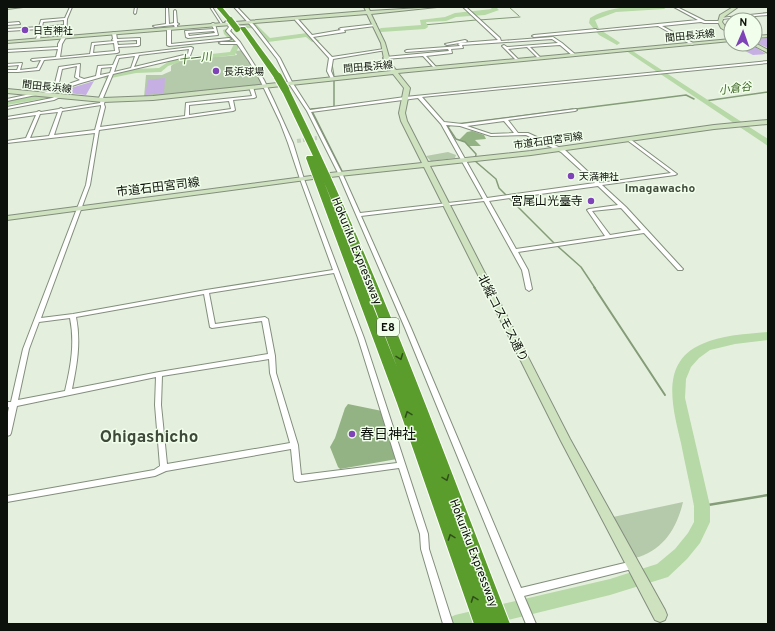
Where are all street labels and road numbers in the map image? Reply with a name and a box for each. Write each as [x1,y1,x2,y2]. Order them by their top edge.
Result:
street label: 間田長浜線 [665,27,716,46]
street label: 間田長浜線 [343,59,394,76]
street label: 間田長浜線 [21,78,72,97]
street label: 市道石田宮司線 [513,130,584,153]
street label: 市道石田宮司線 [115,175,201,201]
street label: Hokuriku Expressway [327,195,385,308]
street label: 北縦コスモス通り [473,272,531,365]
road number: E8 [377,318,399,336]
street label: Hokuriku Expressway [445,497,501,610]

